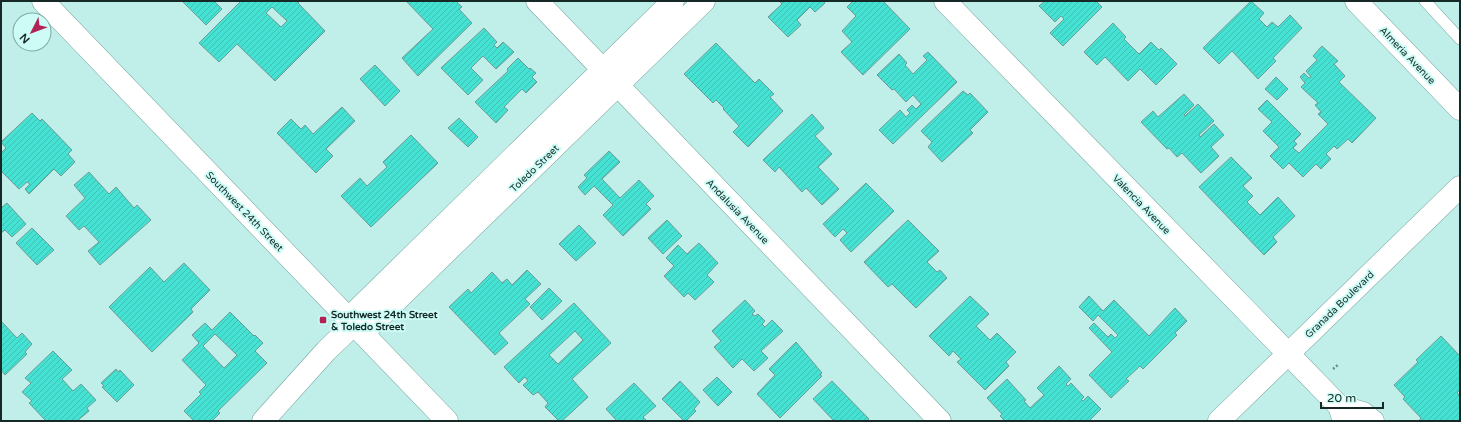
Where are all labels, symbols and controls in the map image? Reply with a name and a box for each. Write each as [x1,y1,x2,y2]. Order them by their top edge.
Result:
north arrow [12,12,52,52]
street label: Almeria Avenue [1377,25,1438,87]
text: N [17,31,33,46]
street label: Toledo Street [508,142,562,195]
street label: Southwest 24th Street [203,169,286,254]
street label: Valencia Avenue [1110,172,1173,237]
street label: Andalusia Avenue [703,177,771,247]
street label: Granada Boulevard [1303,269,1377,341]
place label: Southwest 24th Street & Toledo Street [331,309,438,333]
marker: Southwest 24th Street & Toledo Street [318,315,328,325]
scale bar [1321,384,1383,410]
text: 20 m [1327,391,1356,405]

